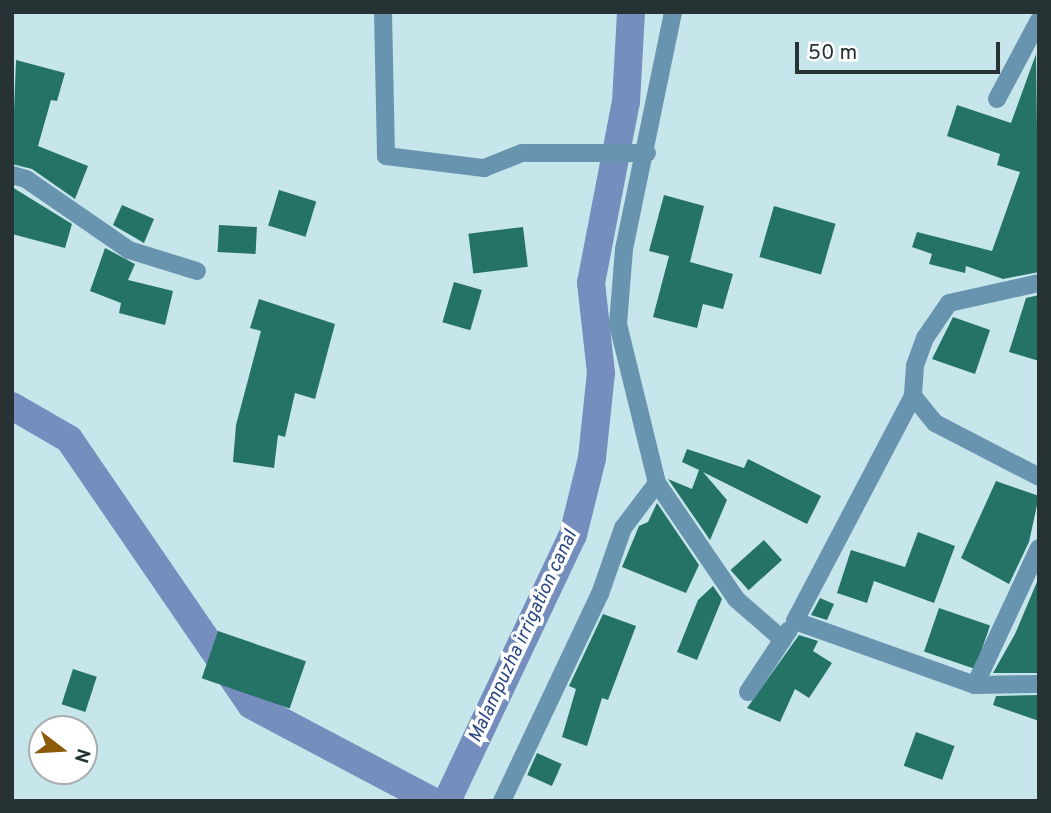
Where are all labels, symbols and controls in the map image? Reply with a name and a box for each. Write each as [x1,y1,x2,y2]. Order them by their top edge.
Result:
scale bar [799,28,1004,72]
text: 50 m [808,40,857,67]
water label: Malampuzha irrigation canal [465,527,583,747]
north arrow [28,715,98,785]
text: N [68,746,95,766]

